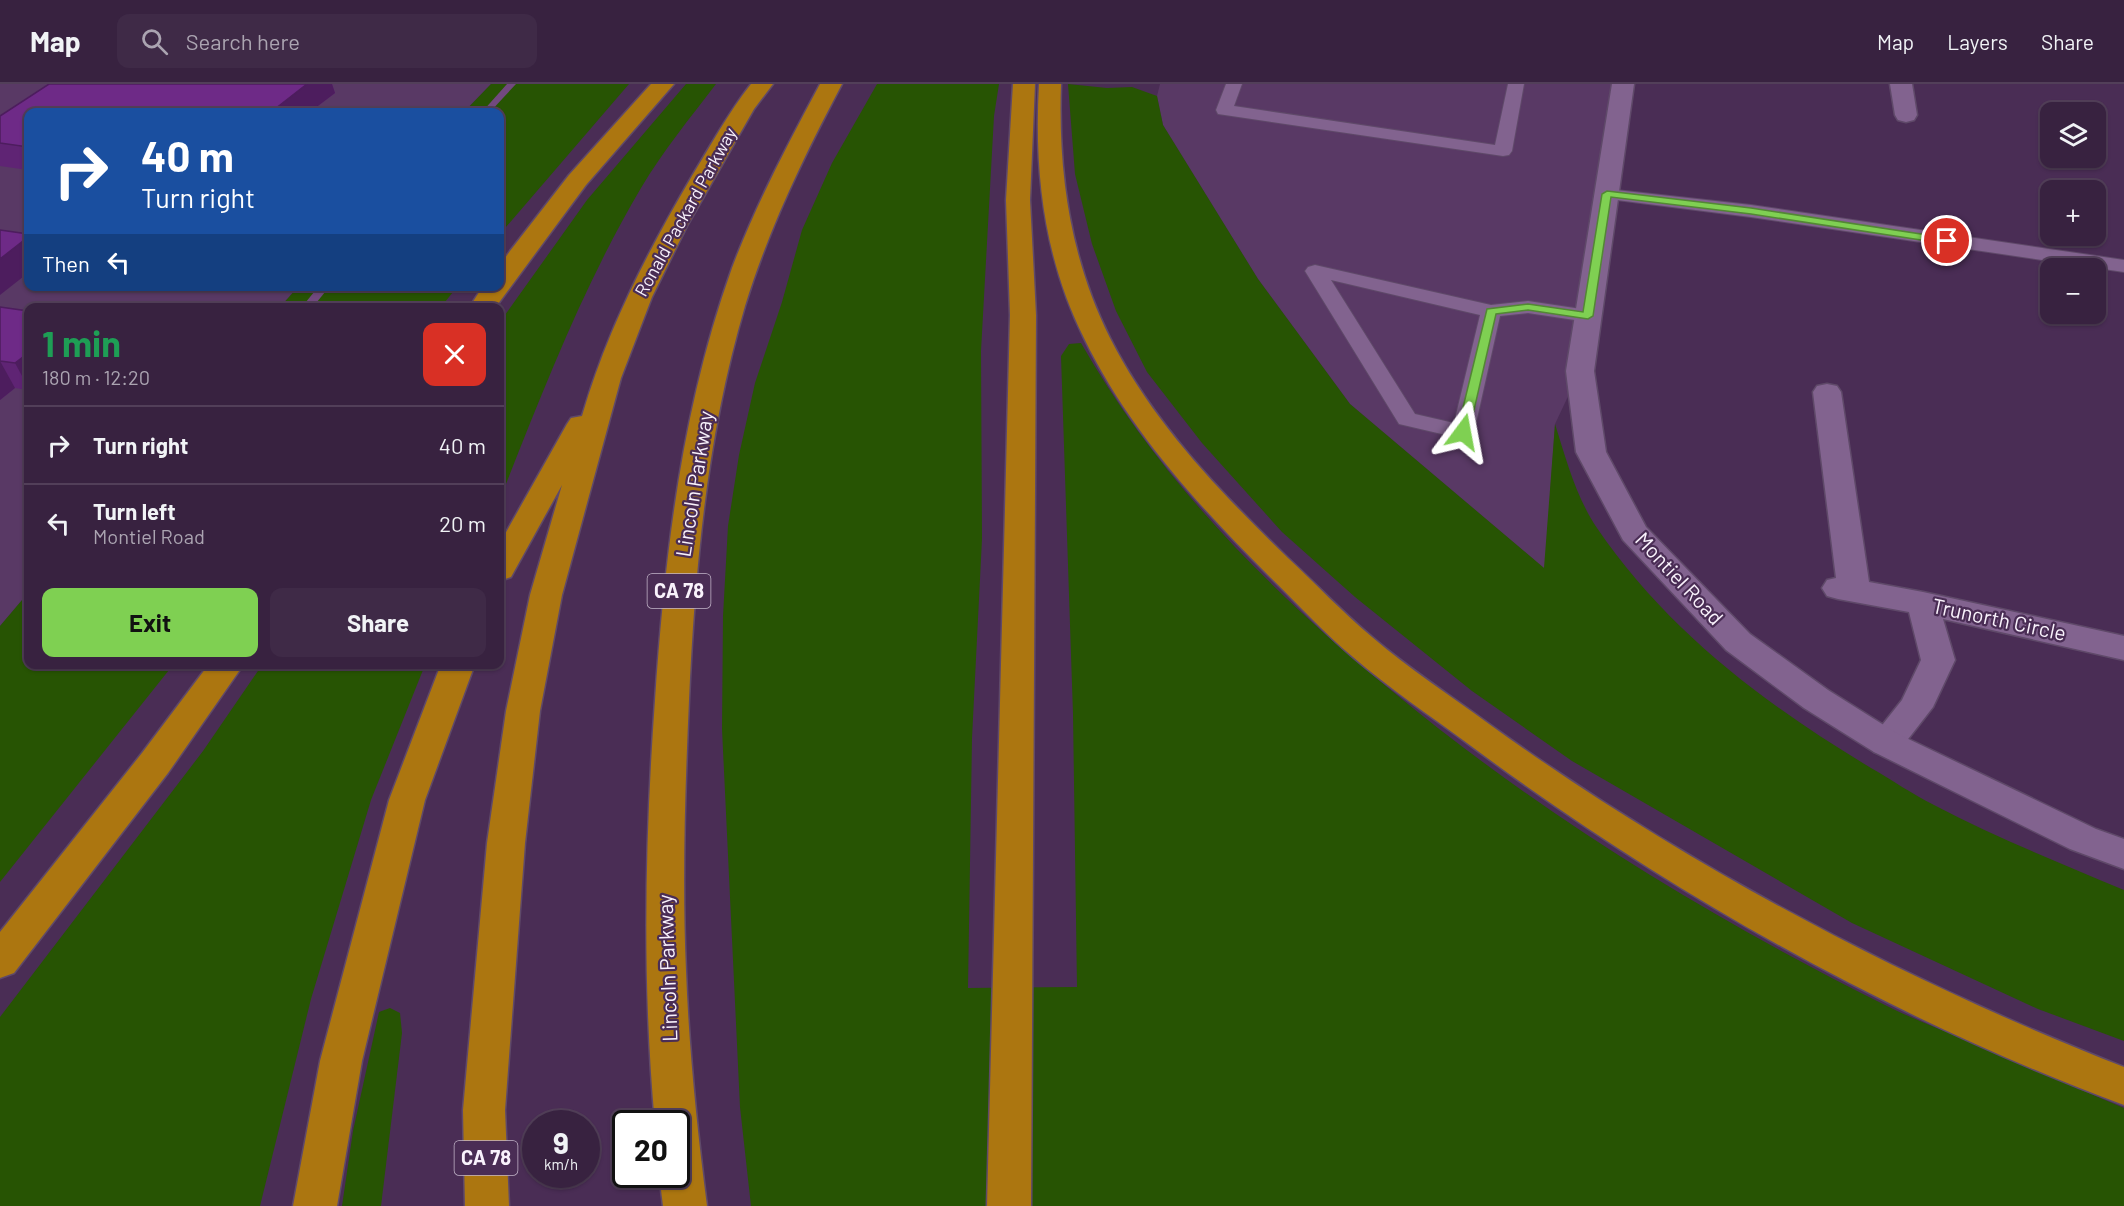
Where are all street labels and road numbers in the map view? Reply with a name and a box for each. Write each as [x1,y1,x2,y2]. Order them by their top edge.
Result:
street label: Ronald Packard Parkway [629,123,741,300]
street label: Lincoln Parkway [670,409,717,559]
street label: Montiel Road [1631,527,1729,629]
road number: CA 78 [648,574,710,608]
street label: Trunorth Circle [1930,592,2068,645]
street label: Lincoln Parkway [651,894,682,1042]
road number: CA 78 [454,1141,518,1175]

